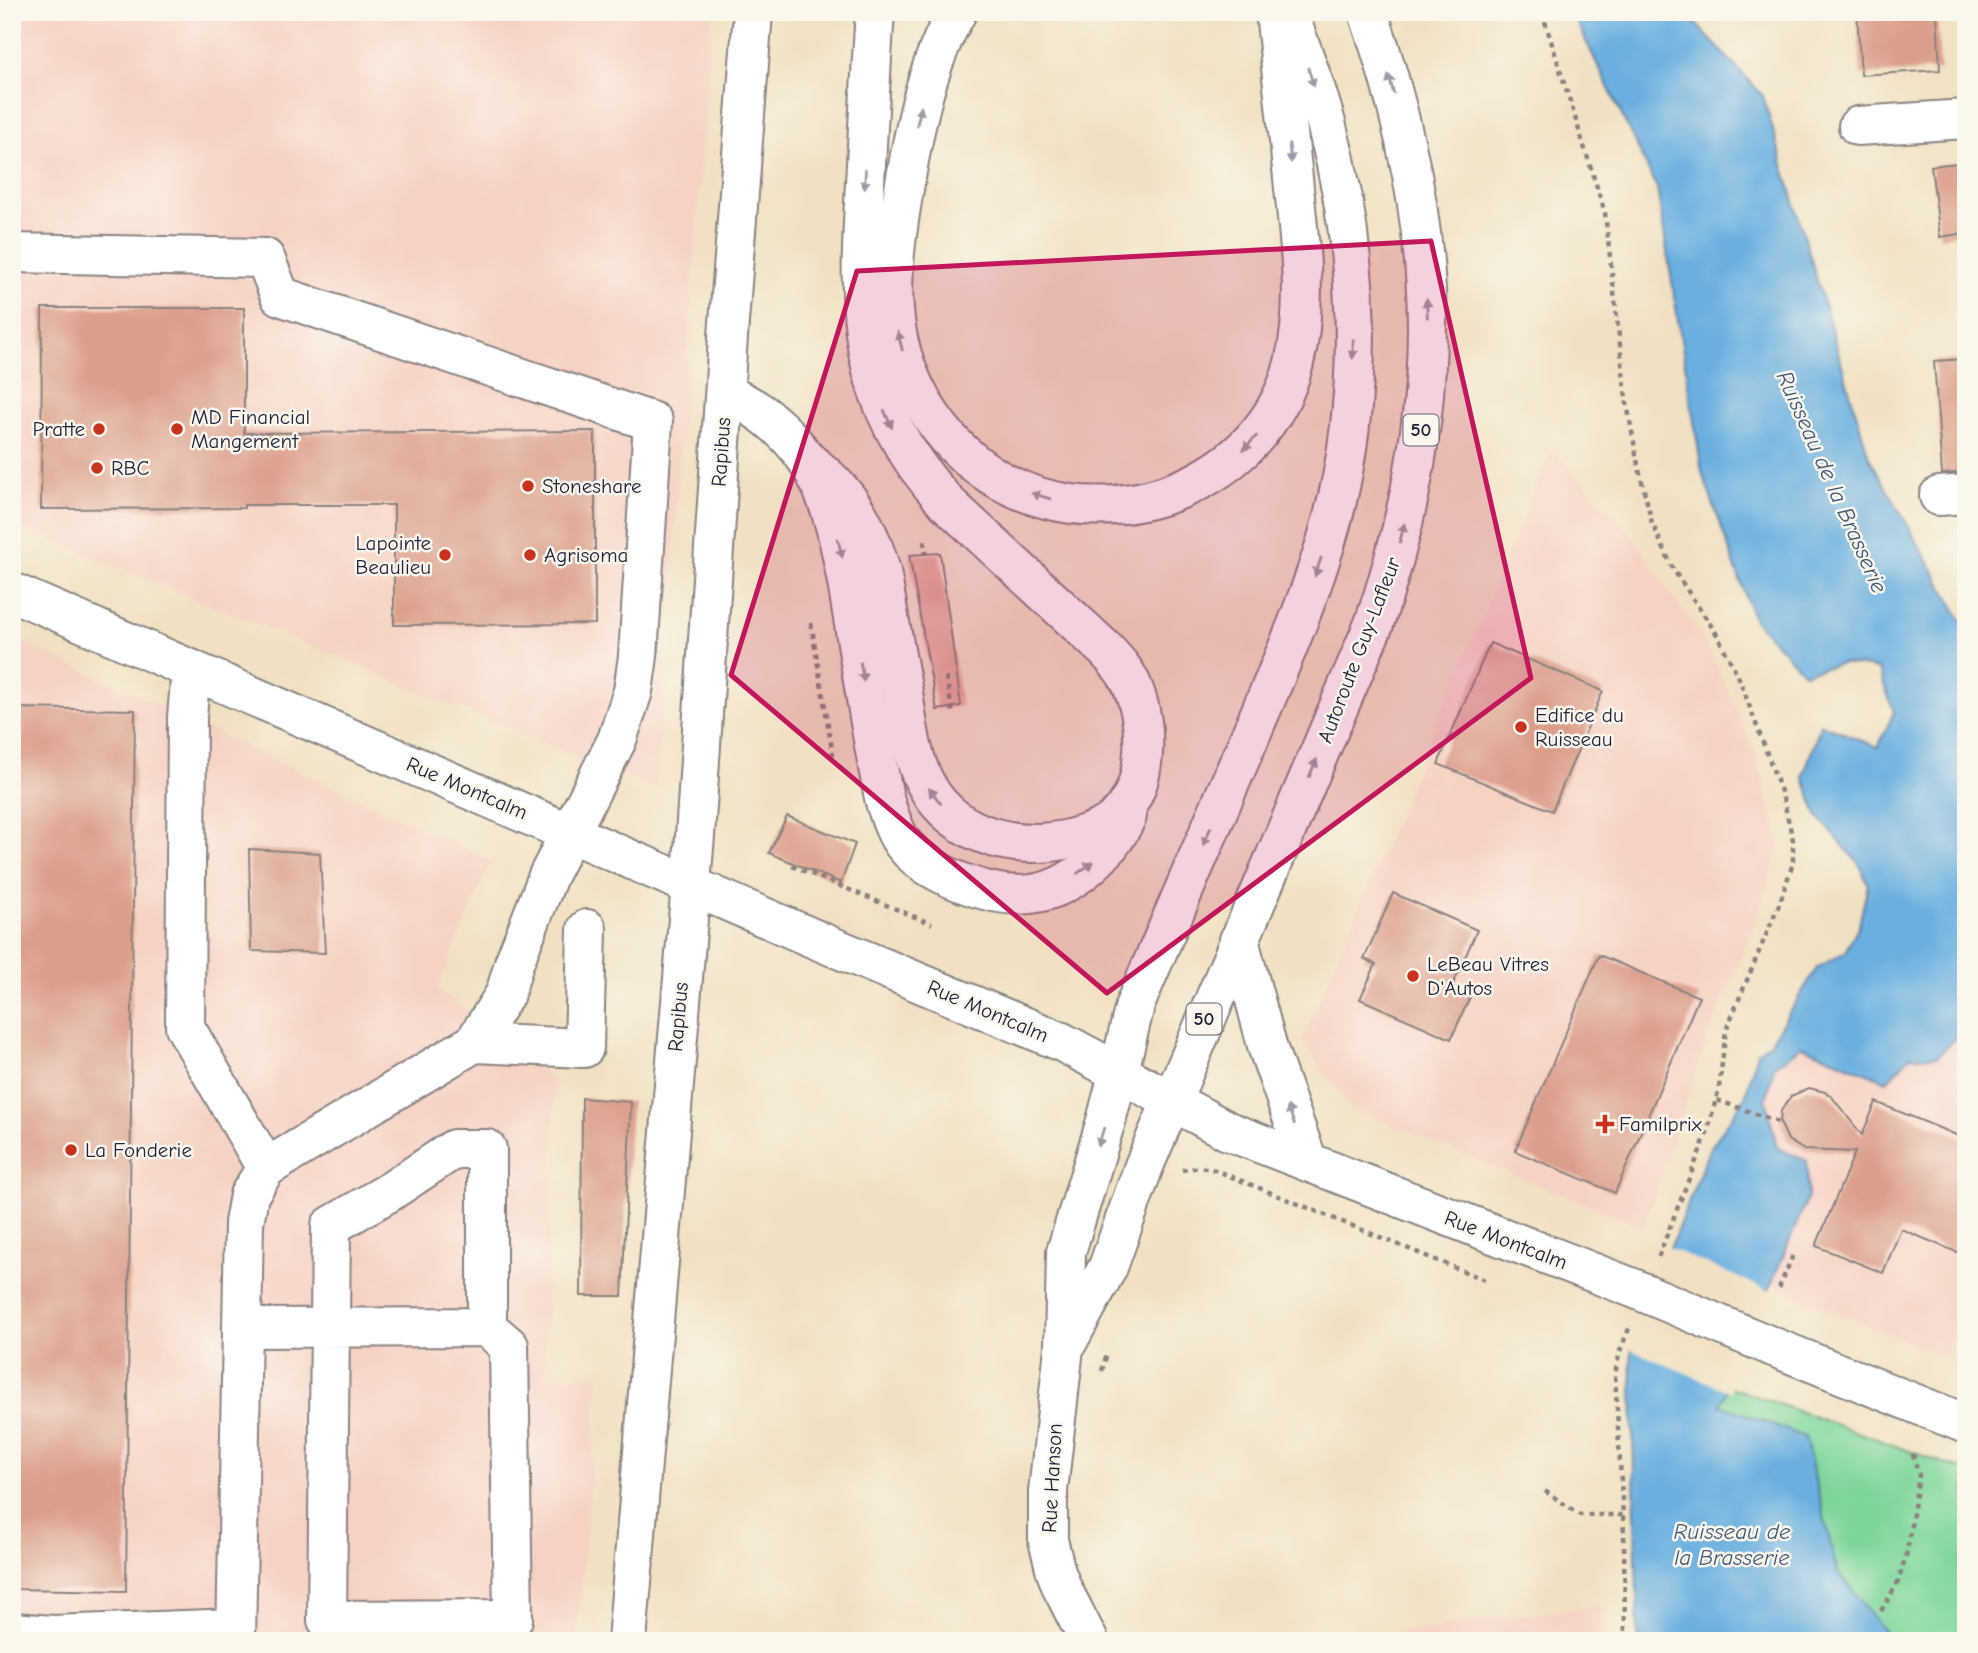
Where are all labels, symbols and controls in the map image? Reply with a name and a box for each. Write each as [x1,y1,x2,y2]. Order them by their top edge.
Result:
one-way arrow [1306,66,1317,87]
one-way arrow [1386,73,1396,94]
one-way arrow [914,105,925,127]
one-way arrow [1285,142,1296,164]
one-way arrow [860,168,871,190]
one-way arrow [1422,297,1433,319]
one-way arrow [894,330,905,352]
one-way arrow [1347,338,1359,360]
water label: Ruisseau de la Brasserie [1771,367,1893,598]
place label: MD Financial Mangement [191,405,310,453]
one-way arrow [883,409,894,430]
road number: 50 [1404,414,1438,446]
street label: Rapibus [707,416,735,488]
place label: Pratte [33,417,85,441]
marker: Pratte [91,421,107,437]
marker: MD Financial Mangement [169,421,185,437]
one-way arrow [1242,434,1258,452]
place label: RBC [111,456,150,480]
marker: RBC [89,460,105,476]
place label: Stoneshare [542,474,642,498]
marker: Stoneshare [520,478,536,494]
one-way arrow [1030,491,1051,501]
one-way arrow [1397,522,1408,544]
place label: Lapointe Beaulieu [355,531,431,579]
one-way arrow [835,537,846,559]
place label: Agrisoma [544,543,628,567]
marker: Lapointe Beaulieu [437,547,453,563]
marker: Agrisoma [522,547,538,563]
street label: Autoroute Guy-Lafleur [1313,553,1406,746]
one-way arrow [1312,557,1323,578]
one-way arrow [857,661,868,683]
place label: Edifice du Ruisseau [1535,703,1624,751]
marker: Edifice du Ruisseau [1513,719,1529,735]
street label: Rue Montcalm [403,752,531,824]
one-way arrow [1307,758,1318,779]
one-way arrow [927,787,942,805]
one-way arrow [1201,826,1213,846]
one-way arrow [1076,862,1094,876]
place label: LeBeau Vitres D'Autos [1427,952,1549,1000]
marker: LeBeau Vitres D'Autos [1405,968,1421,984]
street label: Rue Montcalm [924,975,1052,1047]
street label: Rapibus [663,981,693,1053]
road number: 50 [1186,1004,1222,1035]
one-way arrow [1285,1105,1296,1126]
place label: Familprix [1619,1112,1702,1136]
marker: Familprix [1597,1116,1613,1132]
one-way arrow [1096,1126,1106,1147]
place label: La Fonderie [85,1138,192,1162]
marker: La Fonderie [63,1142,79,1158]
street label: Rue Montcalm [1441,1206,1571,1274]
street label: Rue Hanson [1037,1423,1067,1533]
water label: Ruisseau de la Brasserie [1674,1518,1791,1571]

